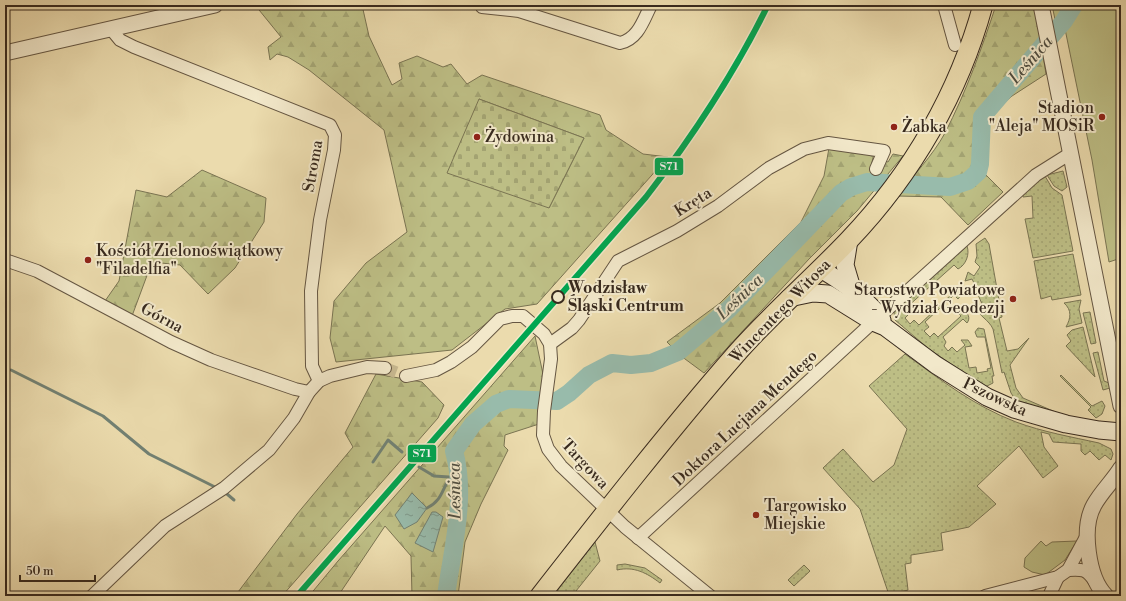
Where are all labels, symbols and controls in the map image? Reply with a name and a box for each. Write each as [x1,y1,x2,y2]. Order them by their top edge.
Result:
water label: Leśnica [1003,31,1058,89]
place label: Stadion "Aleja" MOSiR [989,98,1095,136]
marker: Stadion "Aleja" MOSiR [1097,112,1107,122]
place label: Żabka [902,115,947,137]
marker: Żabka [889,122,899,132]
place label: Żydowina [485,125,555,147]
marker: Żydowina [472,132,482,142]
street label: Stroma [299,137,328,194]
line badge: S71 [654,157,684,176]
text: S71 [660,160,679,174]
street label: Kręta [671,182,716,221]
place label: Kościół Zielonoświątkowy "Filadelfia" [96,241,283,279]
street label: Wincentego Witosa [724,254,835,368]
marker: Kościół Zielonoświątkowy "Filadelfia" [83,255,93,265]
water label: Leśnica [711,269,768,325]
place label: Wodzisław Śląski Centrum [567,278,684,316]
place label: Starostwo Powiatowe - Wydział Geodezji [854,280,1005,318]
marker: Wodzisław Śląski Centrum [551,290,565,304]
marker: Starostwo Powiatowe - Wydział Geodezji [1008,294,1018,304]
street label: Górna [137,298,188,338]
street label: Doktora Lucjana Mendego [668,346,822,490]
street label: Pszowska [960,373,1031,421]
street label: Targowa [557,435,614,494]
line badge: S71 [407,444,437,463]
text: S71 [413,447,432,461]
water label: Leśnica [443,462,467,521]
place label: Targowisko Miejskie [764,496,847,534]
marker: Targowisko Miejskie [751,510,761,520]
scale bar [20,557,95,583]
text: 50 m [26,564,54,579]

